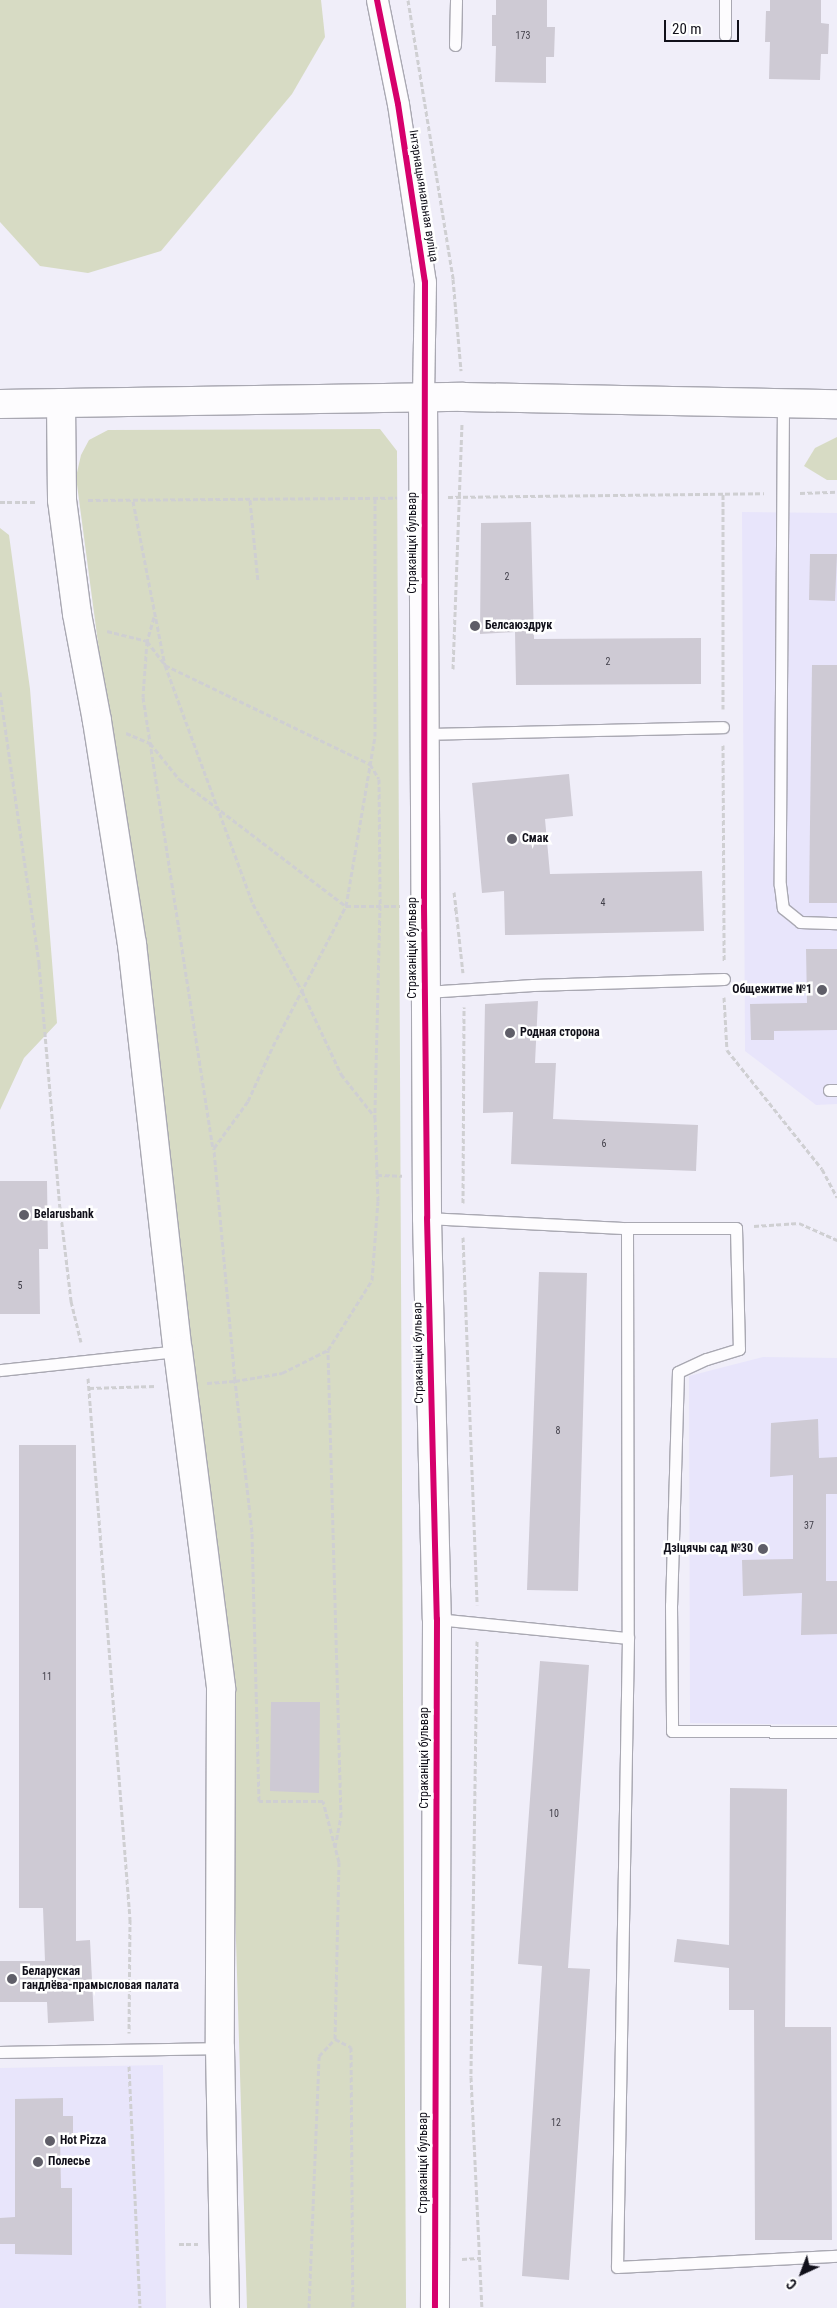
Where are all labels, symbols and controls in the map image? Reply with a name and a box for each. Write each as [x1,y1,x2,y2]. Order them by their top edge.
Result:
scale bar [667,10,742,42]
text: 20 m [672,20,702,38]
house number: 173 [516,30,530,42]
street label: Інтэрнацыянальная вуліца [405,129,441,263]
street label: Страканіцкі бульвар [406,492,420,594]
house number: 2 [505,571,509,583]
place label: Белсаюздрук [485,619,552,633]
marker: Белсаюздрук [469,620,481,632]
house number: 2 [606,656,610,668]
place label: Смак [522,832,549,846]
marker: Смак [506,833,518,845]
street label: Страканіцкі бульвар [406,897,420,999]
house number: 4 [601,897,605,909]
place label: Общежитие №1 [732,983,812,997]
marker: Общежитие №1 [816,984,828,996]
place label: Родная сторона [520,1026,600,1040]
marker: Родная сторона [504,1027,516,1039]
house number: 6 [602,1138,606,1150]
place label: Belarusbank [34,1208,94,1222]
marker: Belarusbank [18,1209,30,1221]
house number: 5 [18,1280,22,1292]
street label: Страканіцкі бульвар [411,1302,427,1404]
house number: 8 [556,1425,560,1437]
house number: 37 [804,1520,814,1532]
place label: Дзіцячы сад №30 [663,1542,753,1556]
marker: Дзіцячы сад №30 [757,1543,769,1555]
house number: 11 [42,1671,52,1683]
street label: Страканіцкі бульвар [418,1707,432,1809]
house number: 10 [549,1808,559,1820]
place label: Беларуская гандлёва-прамысловая палата [22,1965,179,1993]
marker: Беларуская гандлёва-прамысловая палата [6,1973,18,1985]
street label: Страканіцкі бульвар [417,2112,431,2214]
house number: 12 [551,2117,561,2129]
place label: Hot Pizza [60,2134,106,2148]
marker: Hot Pizza [44,2135,56,2147]
place label: Полесье [48,2155,90,2169]
marker: Полесье [32,2156,44,2168]
north arrow [777,2248,827,2298]
text: С [783,2275,800,2293]

